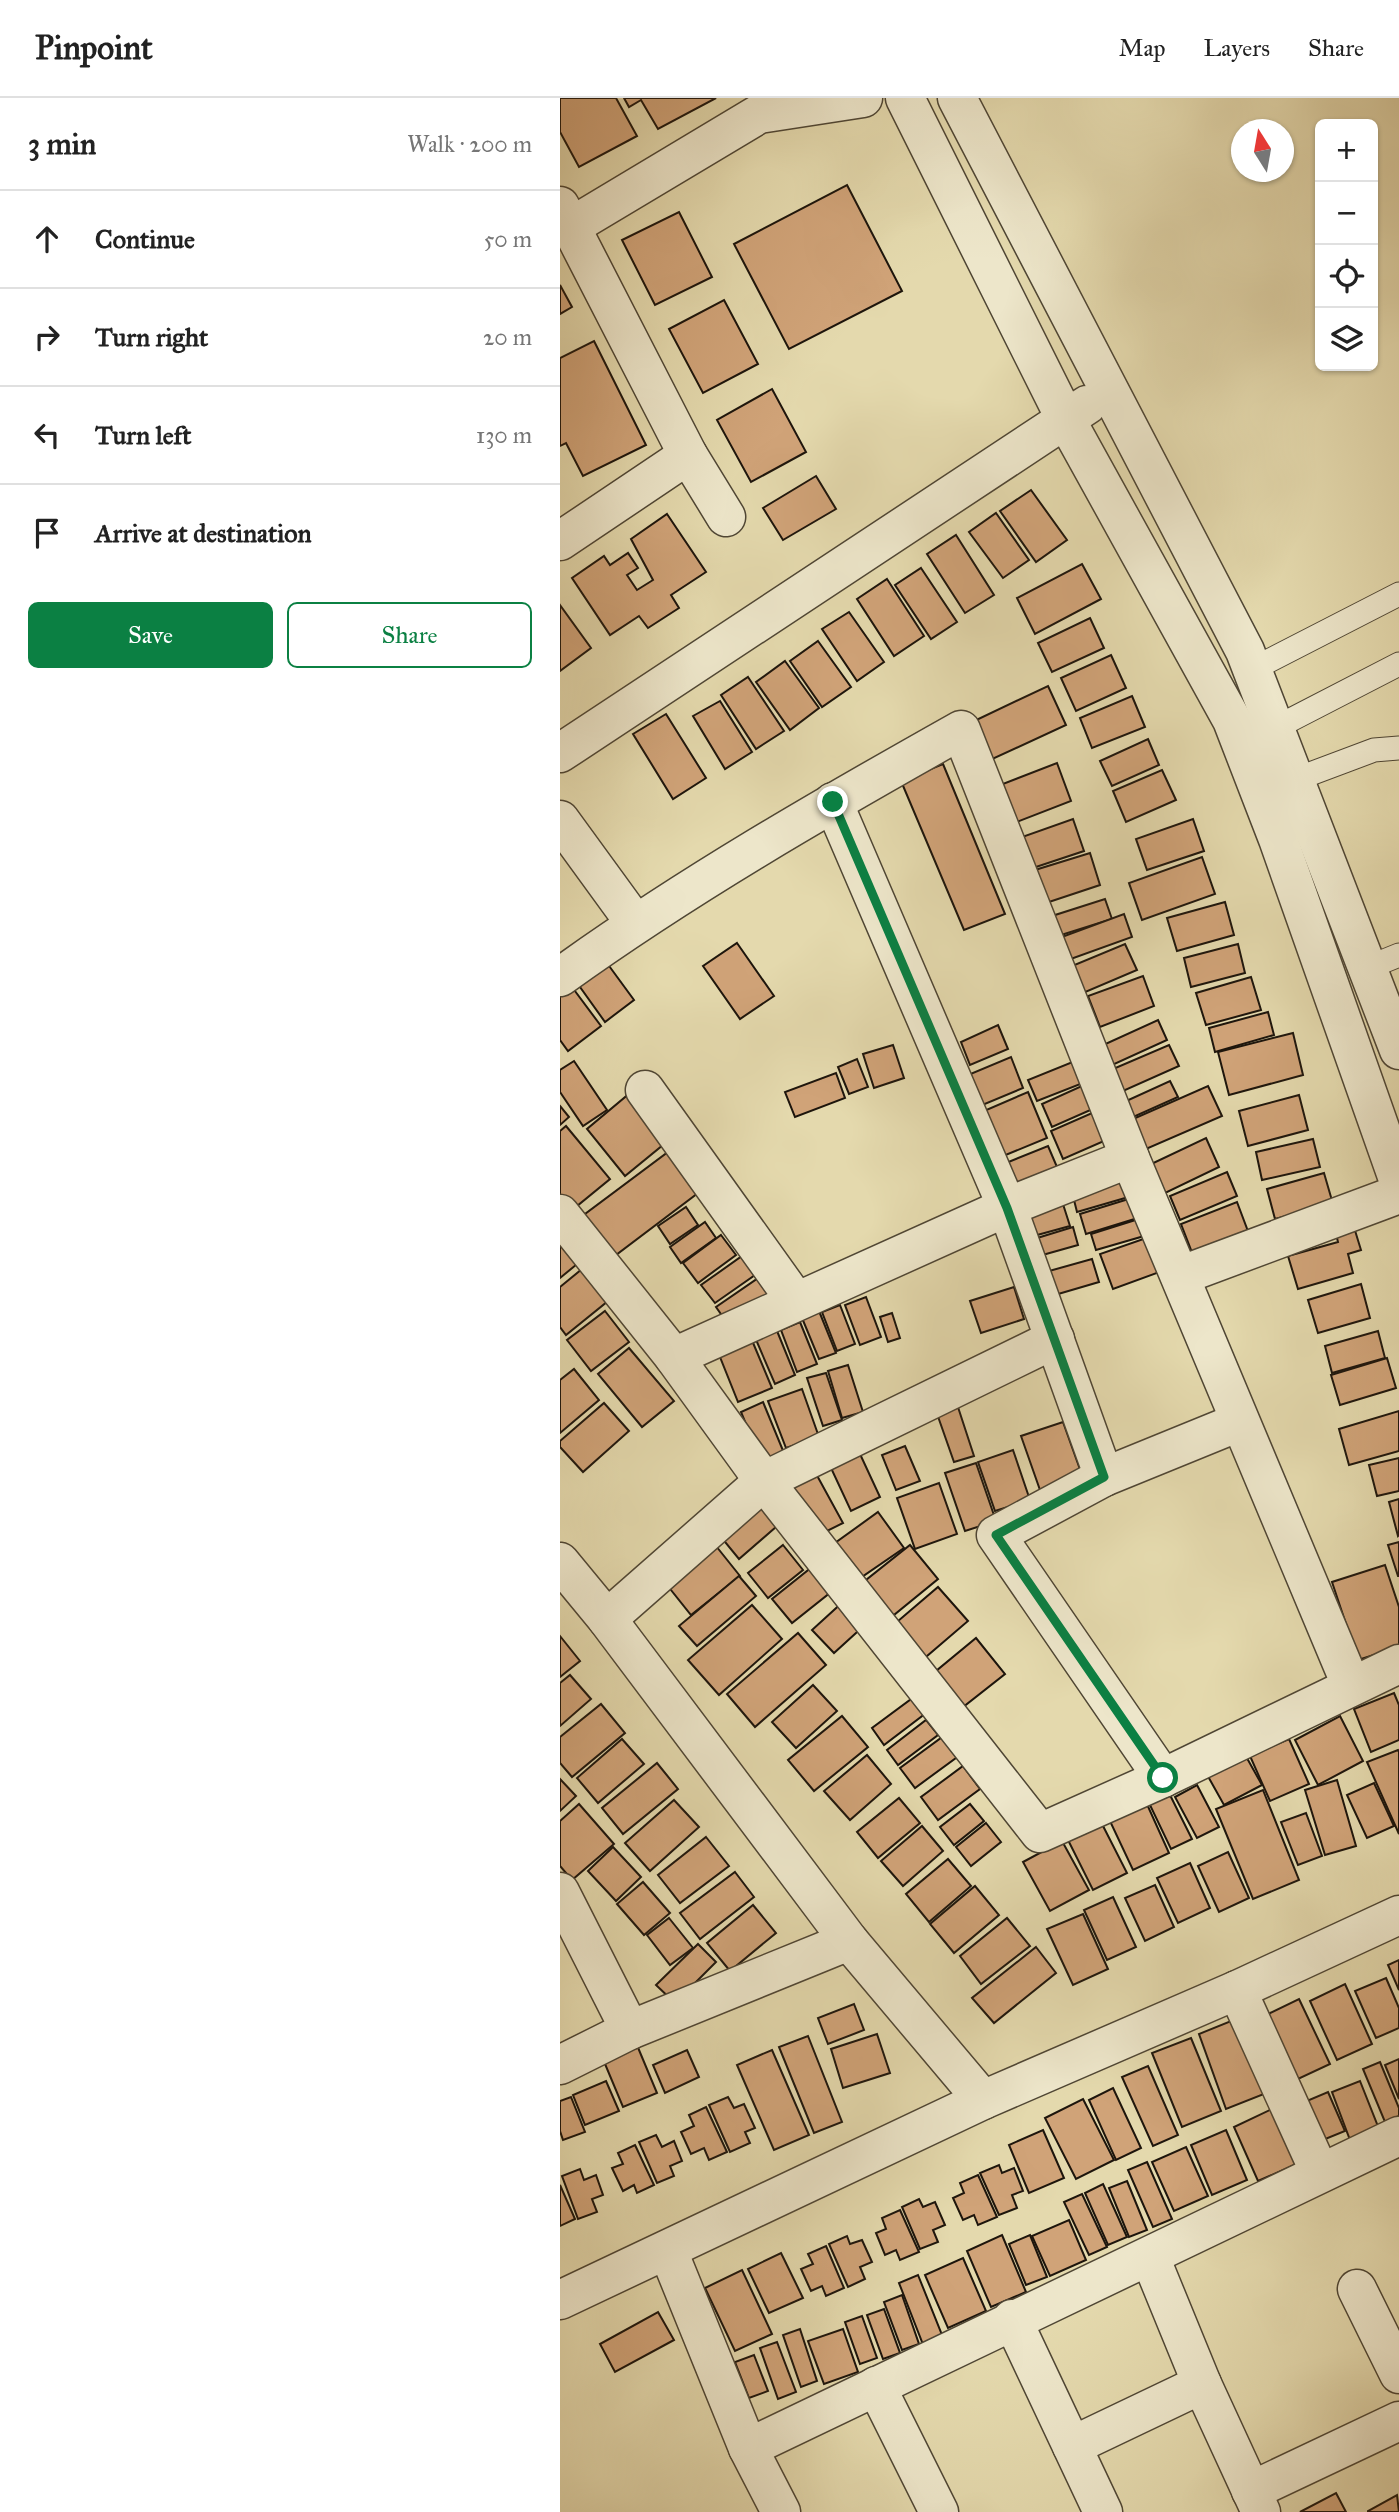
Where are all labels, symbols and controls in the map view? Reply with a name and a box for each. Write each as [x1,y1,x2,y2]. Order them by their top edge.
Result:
text: Pinpoint [35,28,153,68]
text: Map [1119,33,1166,63]
text: Layers [1204,33,1270,63]
text: Share [1308,33,1364,63]
north arrow [1231,119,1294,182]
map controls [1315,119,1378,371]
button: + [1315,119,1378,182]
text: 3 min [28,126,96,162]
text: Walk · 200 m [407,130,532,158]
button: − [1315,182,1378,245]
icon: ahead [28,220,66,258]
text: Continue [95,223,195,255]
text: 50 m [484,225,532,253]
button: locate [1315,245,1378,308]
button: layers [1315,308,1378,371]
icon: right [28,318,66,356]
text: Turn right [95,321,208,353]
text: 20 m [483,323,532,351]
icon: left [28,416,66,454]
text: Turn left [95,419,191,451]
text: 130 m [476,421,532,449]
icon: arrive [28,514,66,552]
text: Arrive at destination [95,517,312,549]
button: Save [28,602,273,668]
button: Share [287,602,532,668]
route end [817,786,848,817]
route start [1147,1762,1178,1793]

